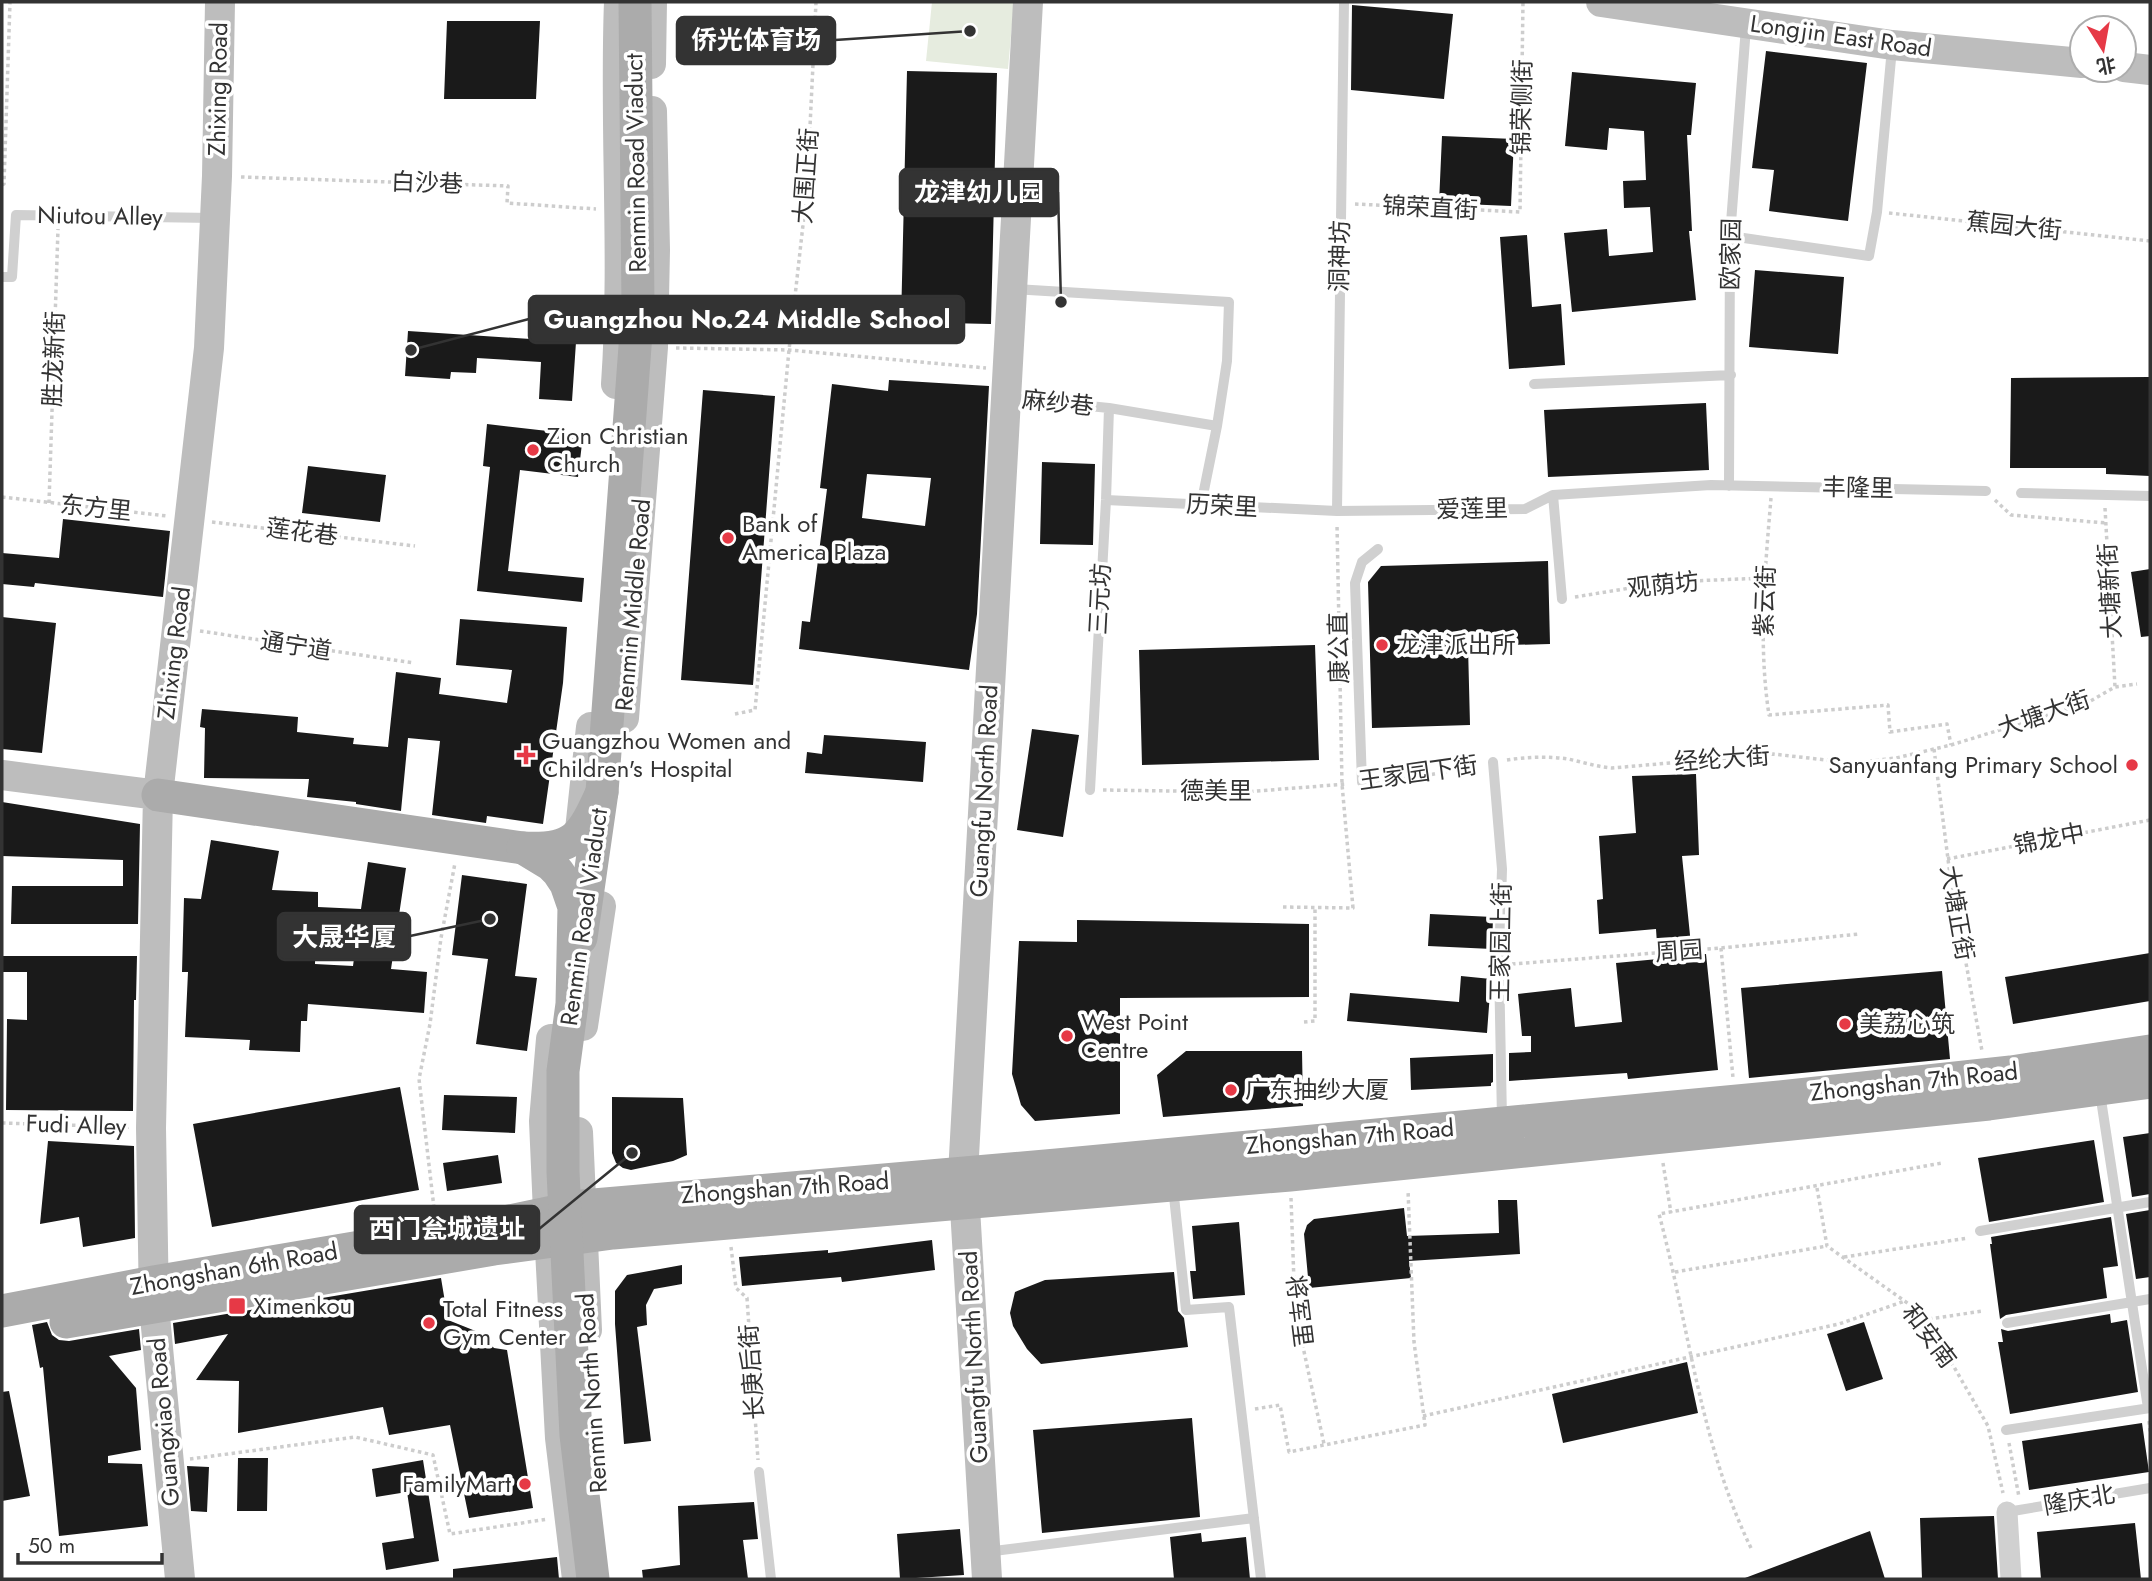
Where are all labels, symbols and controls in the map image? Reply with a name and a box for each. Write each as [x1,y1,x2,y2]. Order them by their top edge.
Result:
street label: Longjin East Road [1748,5,1934,66]
north arrow [2068,14,2138,84]
callout: 侨光体育场 [677,17,835,64]
text: 侨光体育场 [691,21,821,59]
street label: Zhixing Road [199,22,236,156]
text: 北 [2094,50,2118,80]
street label: Renmin Road Viaduct [616,53,655,273]
street label: 锦荣侧街 [1503,59,1540,155]
street label: 大围正街 [785,127,826,225]
street label: 白沙巷 [390,164,464,201]
callout: 龙津幼儿园 [900,169,1058,216]
text: 龙津幼儿园 [914,173,1044,211]
street label: 锦荣直街 [1381,188,1479,227]
street label: Niutou Alley [37,197,164,234]
street label: 蕉园大街 [1964,203,2064,248]
street label: 欧家园 [1712,218,1749,290]
street label: 洞神坊 [1321,220,1358,292]
callout: Guangzhou No.24 Middle School [529,296,964,343]
text: Guangzhou No.24 Middle School [543,300,951,338]
street label: 胜龙新街 [34,310,73,408]
street label: 麻纱巷 [1020,381,1096,424]
place label: Zion Christian Church [547,418,689,481]
marker: Zion Christian Church [525,442,541,458]
street label: 丰隆里 [1822,469,1894,506]
street label: 东方里 [58,486,134,529]
street label: 历荣里 [1185,486,1259,525]
street label: 爱莲里 [1436,490,1508,527]
street label: Renmin Middle Road [606,497,659,713]
place label: Bank of America Plaza [742,506,886,569]
street label: 莲花巷 [264,510,340,553]
marker: Bank of America Plaza [720,530,736,546]
street label: 大塘新街 [2090,542,2129,640]
street label: 三元坊 [1080,562,1119,636]
street label: 观荫坊 [1625,563,1701,606]
street label: 紫云街 [1746,564,1783,638]
street label: Zhixing Road [148,585,199,721]
street label: 康公直 [1320,612,1357,684]
street label: 通宁道 [258,623,334,668]
place label: 龙津派出所 [1396,627,1516,662]
marker: 龙津派出所 [1374,637,1390,653]
street label: 大塘大街 [1993,681,2095,746]
street label: Guangfu North Road [960,684,1007,898]
place label: Guangzhou Women and Children's Hospital [542,723,791,786]
street label: 经纶大街 [1673,738,1771,779]
marker: Guangzhou Women and Children's Hospital [516,745,536,765]
street label: 王家园下街 [1356,747,1480,798]
place label: Sanyuanfang Primary School [1829,747,2118,782]
marker: Sanyuanfang Primary School [2124,757,2140,773]
street label: 德美里 [1180,773,1252,808]
street label: Renmin Road Viaduct [551,806,616,1028]
street label: 锦龙中 [2010,814,2088,863]
street label: 大塘正街 [1932,863,1983,963]
street label: 王家园上街 [1482,882,1519,1002]
callout: 大晟华厦 [278,913,410,960]
text: 大晟华厦 [292,918,396,956]
street label: 周园 [1654,931,1704,970]
place label: West Point Centre [1081,1004,1188,1067]
place label: 美荔心筑 [1859,1006,1955,1041]
marker: 美荔心筑 [1837,1016,1853,1032]
marker: West Point Centre [1059,1028,1075,1044]
street label: Zhongshan 7th Road [1808,1053,2020,1110]
place label: 广东抽纱大厦 [1245,1072,1389,1107]
marker: 广东抽纱大厦 [1223,1082,1239,1098]
street label: Fudi Alley [25,1105,127,1144]
street label: Zhongshan 7th Road [1245,1110,1455,1163]
street label: Zhongshan 7th Road [680,1163,890,1212]
callout: 西门瓮城遗址 [355,1206,539,1253]
text: 西门瓮城遗址 [369,1210,525,1248]
street label: Zhongshan 6th Road [128,1233,340,1304]
street label: Guangfu North Road [950,1250,997,1464]
street label: 将军里 [1278,1273,1321,1349]
place label: Ximenkou [253,1288,352,1323]
place label: Total Fitness Gym Center [443,1291,567,1354]
street label: Renmin North Road [567,1292,616,1494]
marker: Ximenkou [227,1296,247,1316]
street label: 和安南 [1894,1296,1965,1375]
marker: Total Fitness Gym Center [421,1315,437,1331]
street label: 长庚后街 [731,1323,772,1421]
street label: Guangxiao Road [139,1336,188,1508]
place label: FamilyMart [402,1466,511,1501]
marker: FamilyMart [517,1476,533,1492]
street label: 隆庆北 [2040,1476,2117,1523]
scale bar [18,1522,161,1566]
text: 50 m [28,1531,75,1561]

